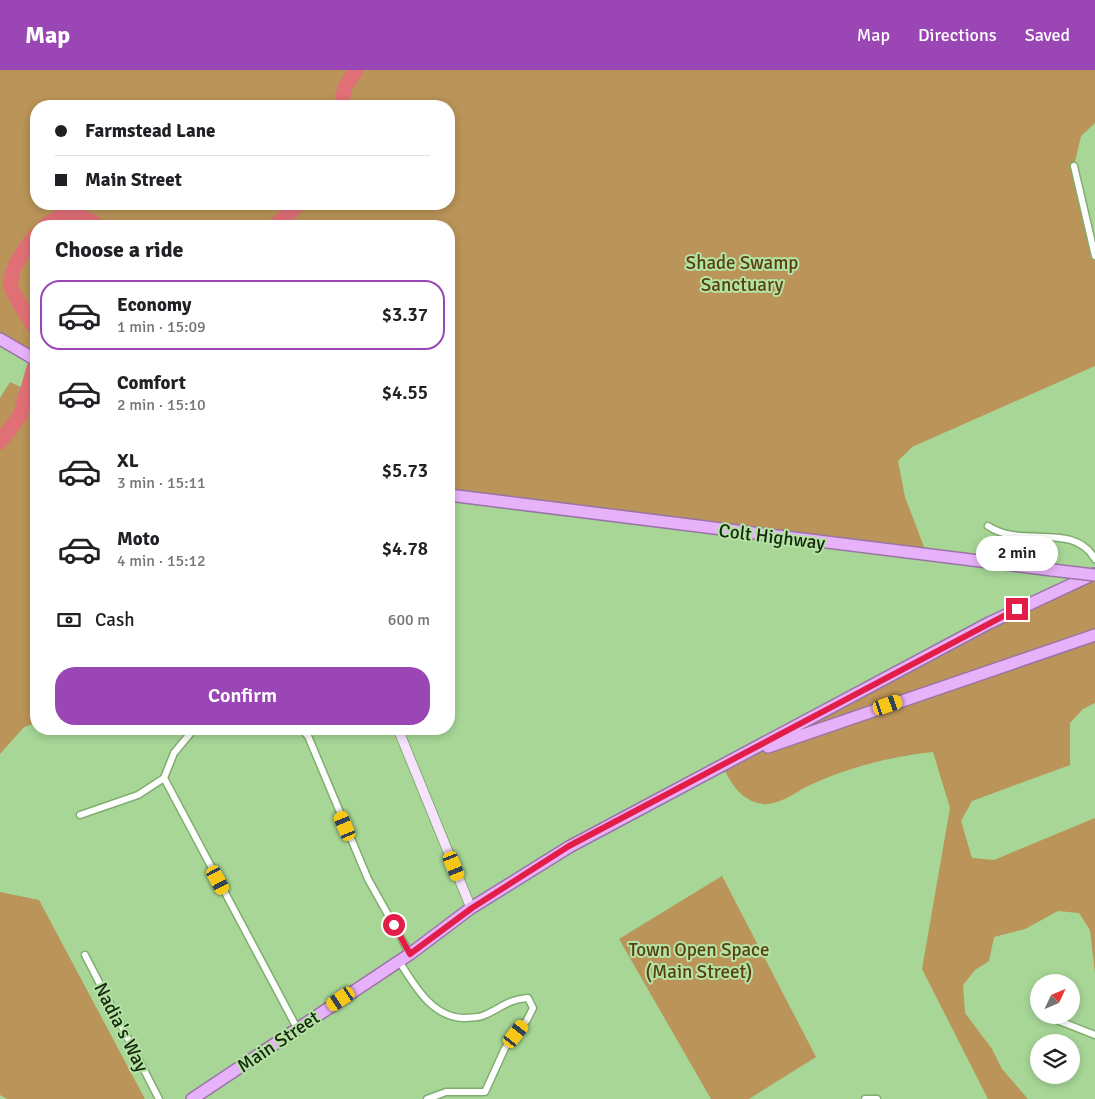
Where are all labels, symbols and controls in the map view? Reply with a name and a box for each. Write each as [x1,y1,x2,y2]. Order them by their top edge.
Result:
text: Map [25,20,70,50]
text: Map [857,24,890,46]
text: Directions [918,24,997,46]
text: Saved [1025,24,1070,46]
text: Farmstead Lane [85,119,215,143]
text: Main Street [85,168,182,192]
text: Choose a ride [55,236,183,263]
park label: Shade Swamp Sanctuary [686,251,798,297]
icon: car [57,293,102,338]
text: Economy [117,293,191,317]
text: $3.37 [382,303,428,327]
text: 1 min · 15:09 [117,317,206,337]
icon: car [57,371,102,416]
text: Comfort [117,371,186,395]
text: $4.55 [382,381,428,405]
text: 2 min · 15:10 [117,395,206,415]
icon: car [57,449,102,494]
text: XL [117,449,139,473]
text: $5.73 [382,459,428,483]
text: 3 min · 15:11 [117,473,206,493]
street label: Colt Highway [717,519,827,555]
icon: car [57,527,102,572]
text: Moto [117,527,160,551]
callout: 2 min [976,536,1058,572]
text: $4.78 [382,537,428,561]
text: 2 min [998,543,1036,563]
text: 4 min · 15:12 [117,551,206,571]
route end [1006,598,1028,620]
icon: cash [55,606,83,634]
text: Cash [95,608,135,632]
text: 600 m [388,610,430,630]
button: Confirm [55,667,430,725]
car [871,693,904,717]
car [332,809,357,843]
car [441,849,466,883]
car [204,863,231,897]
route start [383,914,405,936]
park label: Town Open Space (Main Street) [629,938,769,984]
north arrow [1030,974,1080,1024]
map controls [1030,974,1080,1084]
street label: Nadia's Way [88,979,154,1076]
car [324,984,357,1014]
street label: Main Street [233,1005,325,1078]
car [500,1018,531,1050]
button: layers [1030,1034,1080,1084]

